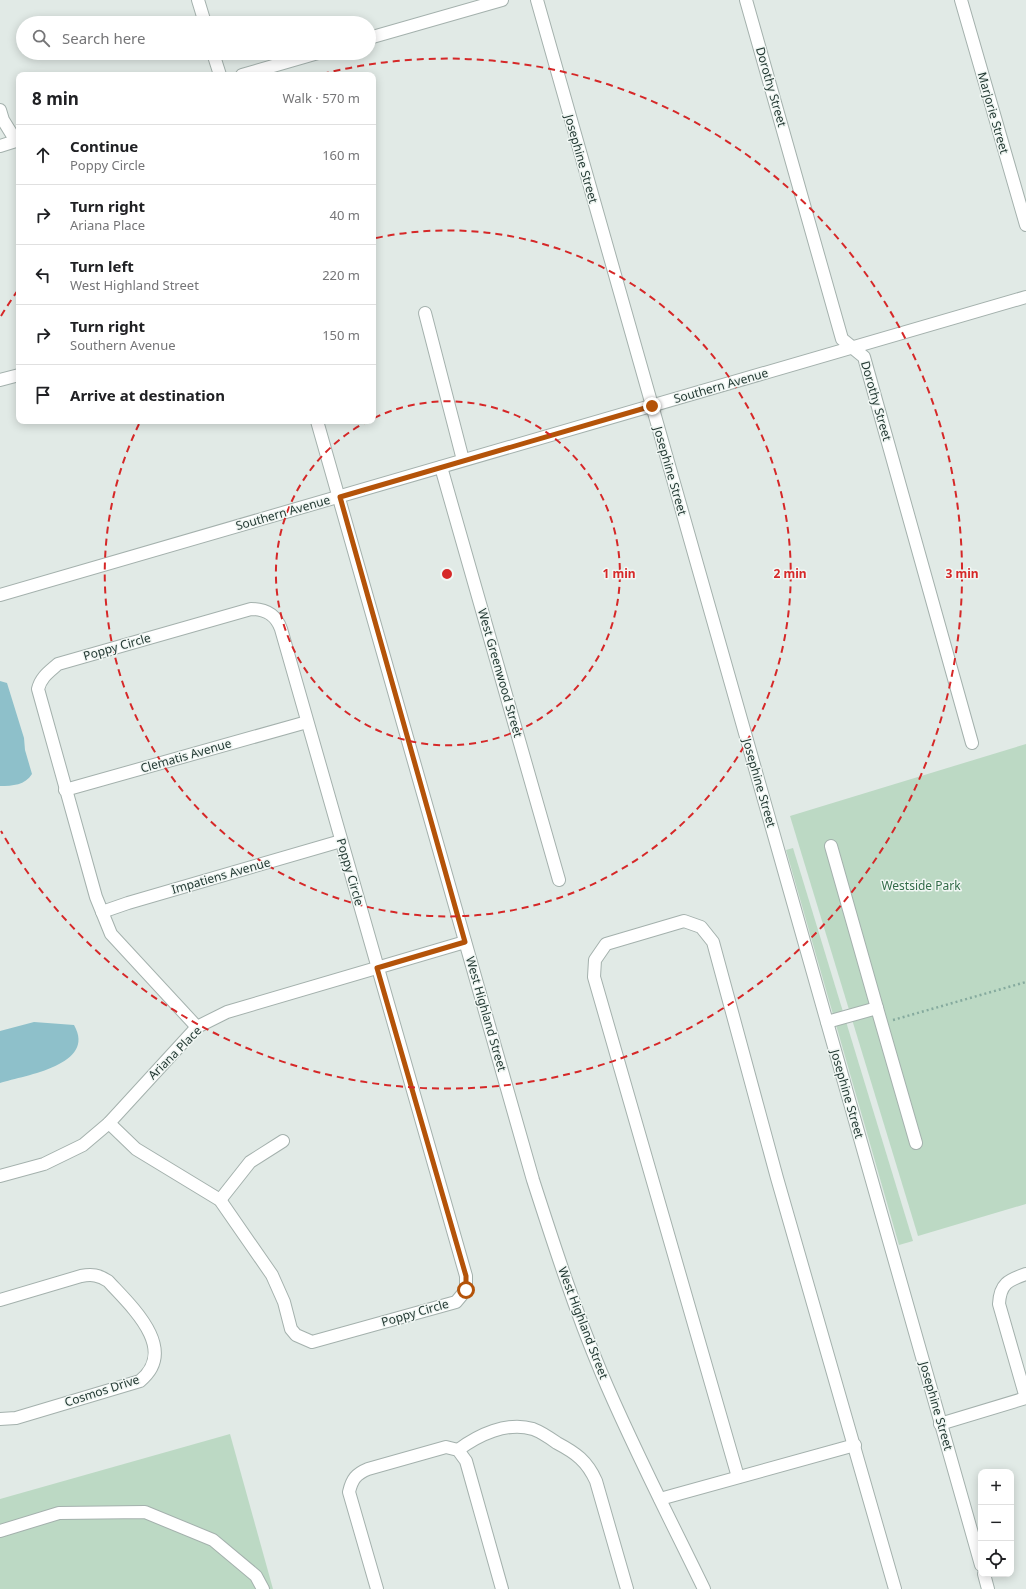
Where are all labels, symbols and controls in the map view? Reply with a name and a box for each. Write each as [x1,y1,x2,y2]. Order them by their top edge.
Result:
search box [16,16,376,60]
icon: search [30,27,52,49]
text: Search here [62,28,145,48]
street label: Dorothy Street [752,45,791,129]
street label: Marjorie Street [974,70,1013,156]
text: 8 min [32,87,79,110]
text: Walk · 570 m [282,89,360,107]
street label: Josephine Street [560,111,602,206]
text: Continue [70,136,138,156]
icon: ahead [32,144,54,166]
text: 160 m [322,146,360,164]
text: Poppy Circle [70,156,145,174]
text: Turn right [70,196,145,216]
icon: right [32,204,54,226]
text: 40 m [330,206,360,224]
text: Ariana Place [70,216,145,234]
text: Turn left [70,256,134,276]
icon: left [32,264,54,286]
text: 220 m [322,266,360,284]
text: West Highland Street [70,276,199,294]
text: Turn right [70,316,145,336]
icon: right [32,324,54,346]
text: 150 m [322,326,360,344]
text: Southern Avenue [70,336,176,354]
street label: Dorothy Street [857,359,896,443]
street label: Southern Avenue [672,364,770,407]
icon: arrive [32,384,54,406]
text: Arrive at destination [70,385,225,405]
route end [643,397,661,415]
street label: Josephine Street [649,423,691,518]
street label: Southern Avenue [234,491,332,534]
text: 1 min [602,565,636,582]
text: 2 min [773,565,807,582]
text: 3 min [945,565,979,582]
centre of rings [440,567,454,581]
street label: West Greenwood Street [474,606,527,740]
street label: Poppy Circle [81,629,153,664]
street label: Clematis Avenue [138,734,234,777]
street label: Josephine Street [738,735,780,830]
street label: Poppy Circle [333,836,368,908]
street label: Impatiens Avenue [169,853,272,898]
park label: Westside Park [881,877,961,894]
street label: West Highland Street [462,954,511,1074]
street label: Ariana Place [144,1022,205,1083]
street label: Josephine Street [826,1046,868,1141]
street label: West Highland Street [554,1264,613,1382]
route start [457,1281,475,1299]
street label: Poppy Circle [379,1295,451,1330]
street label: Josephine Street [915,1358,957,1453]
street label: Cosmos Drive [62,1370,142,1411]
map controls [978,1469,1014,1577]
button: + [978,1469,1014,1505]
button: − [978,1505,1014,1541]
button: locate [978,1541,1014,1577]

